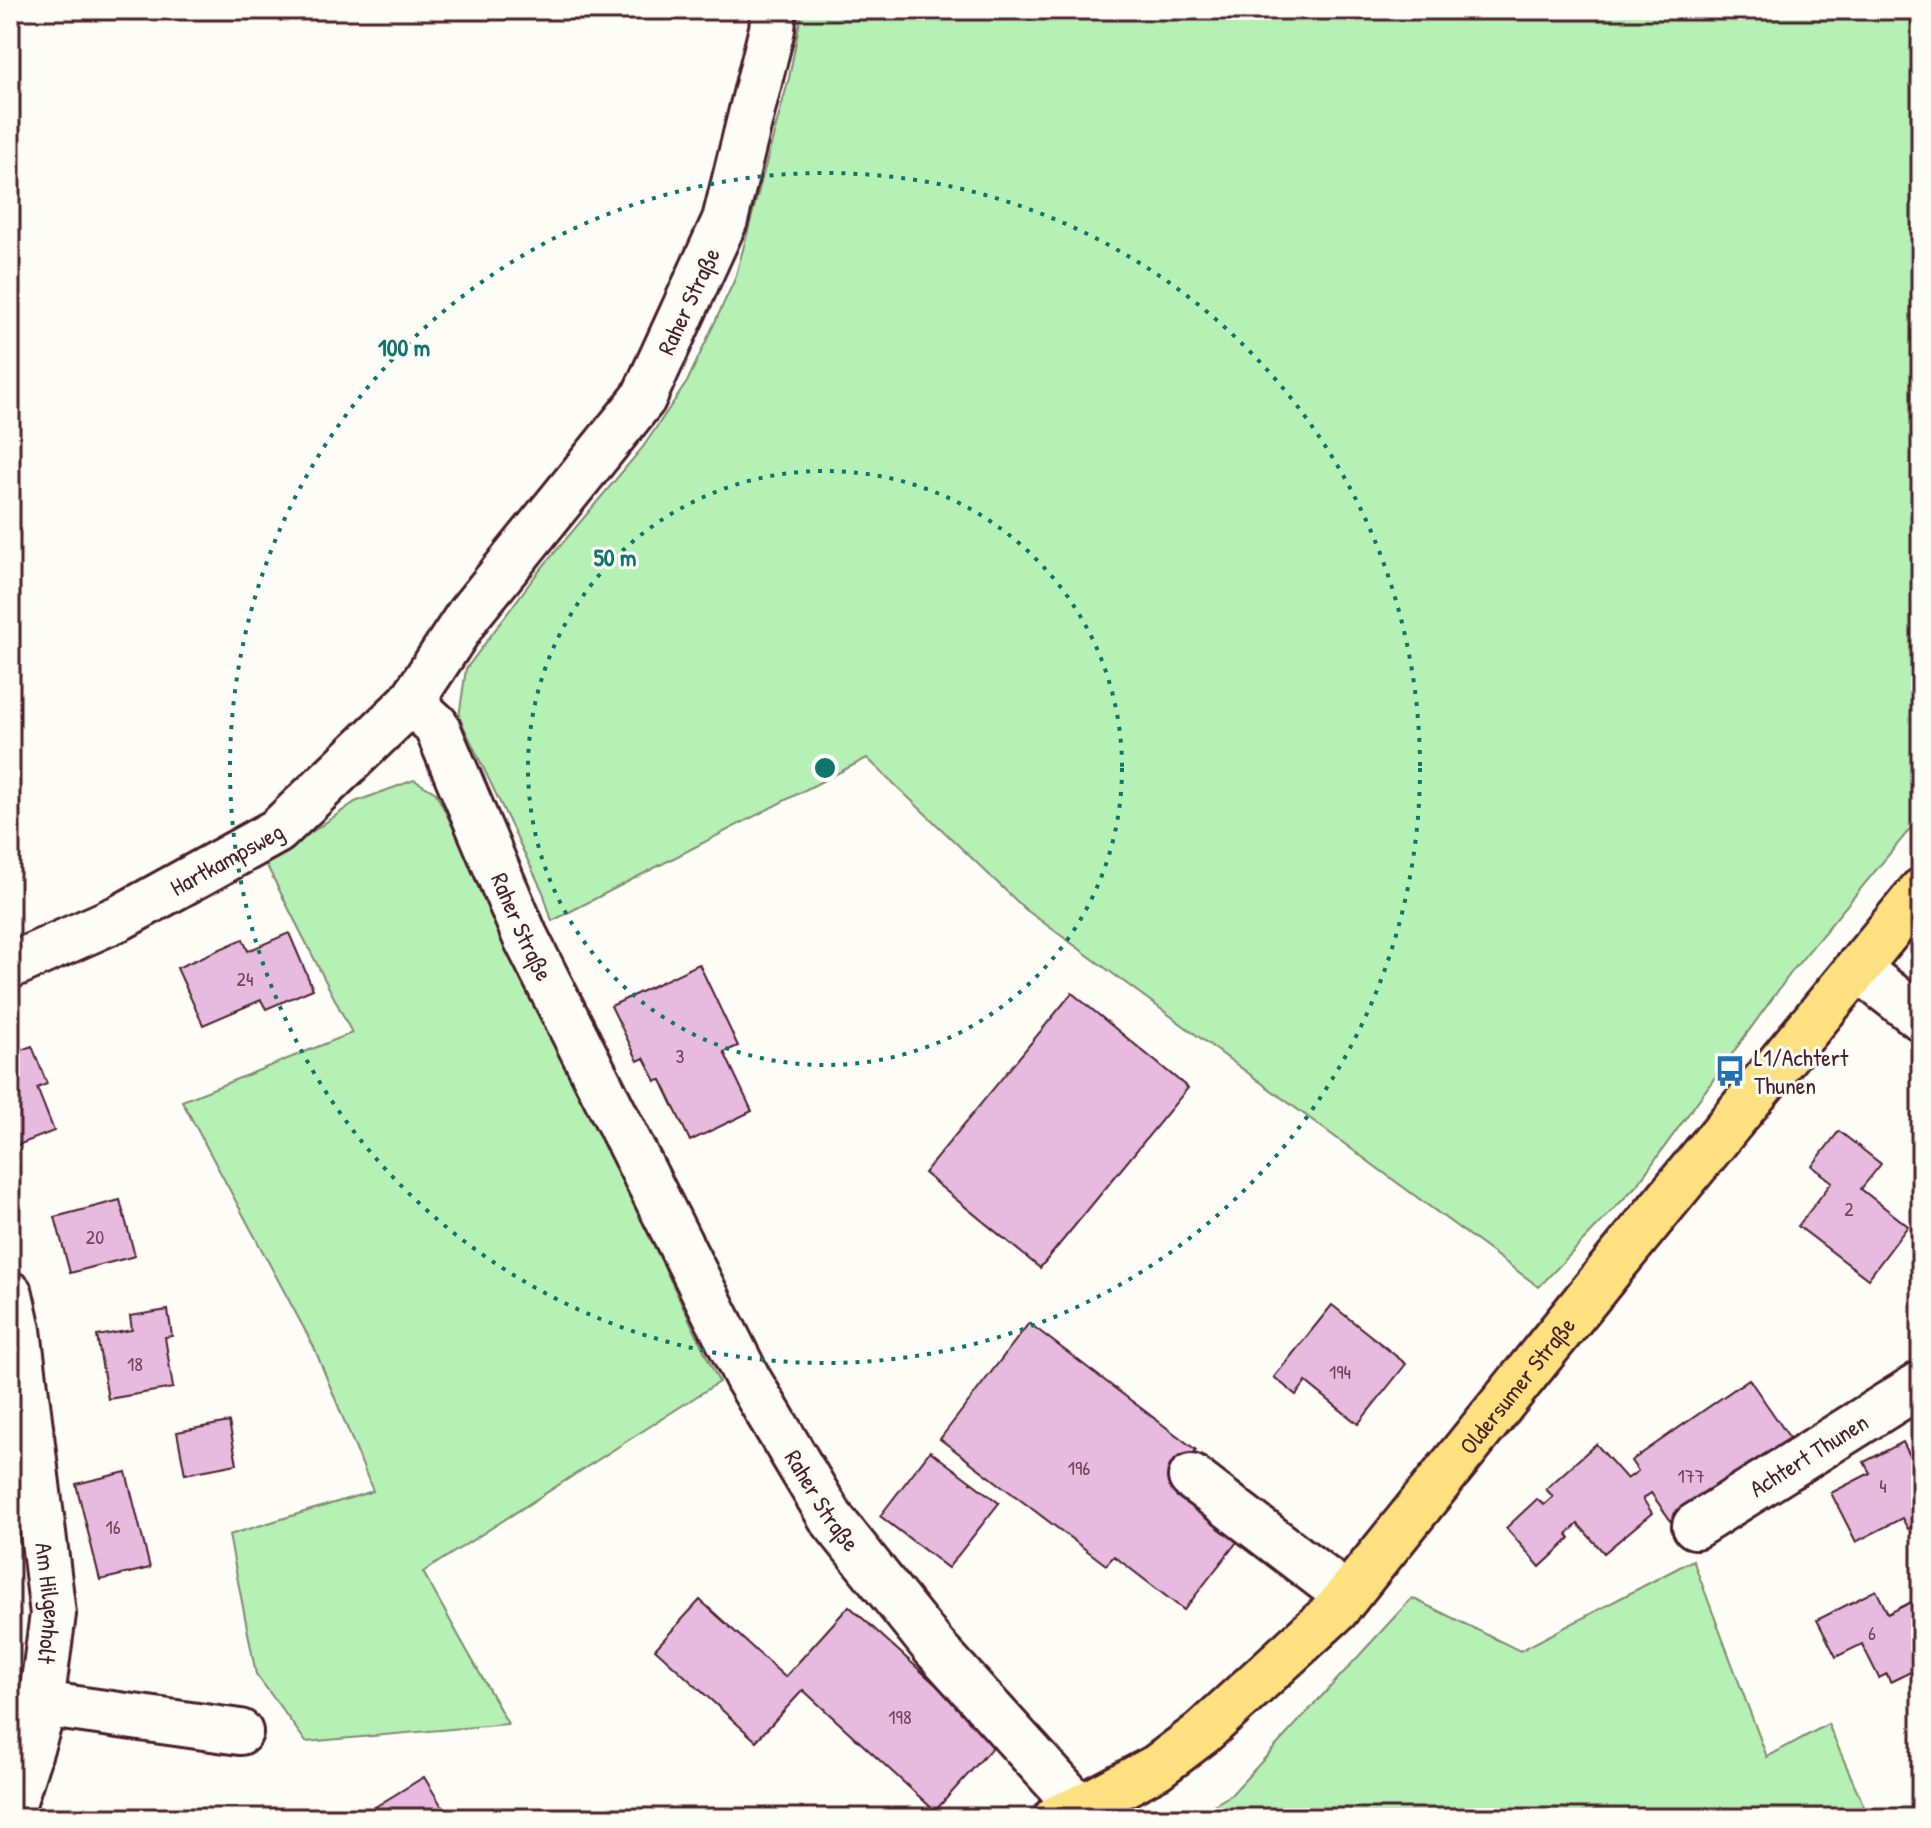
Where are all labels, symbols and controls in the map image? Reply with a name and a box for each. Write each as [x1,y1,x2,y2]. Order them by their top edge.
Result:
street label: Raher Straße [649,242,727,360]
text: 100 m [378,331,430,363]
text: 50 m [594,541,636,573]
centre of rings [811,754,839,782]
street label: Hartkampsweg [164,815,289,903]
street label: Raher Straße [484,868,561,986]
house number: 24 [237,965,253,992]
place label: L1/Achtert Thunen [1754,1041,1849,1101]
house number: 3 [676,1042,685,1069]
bus stop icon: L1/Achtert Thunen [1713,1054,1747,1088]
house number: 2 [1844,1195,1854,1222]
house number: 20 [86,1223,104,1250]
street label: Oldersumer Straße [1452,1310,1582,1461]
house number: 18 [127,1350,143,1377]
house number: 194 [1329,1358,1351,1385]
street label: Achtert Thunen [1743,1405,1874,1504]
street label: Raher Straße [778,1444,867,1558]
house number: 196 [1068,1454,1090,1481]
house number: 177 [1677,1462,1705,1489]
house number: 4 [1879,1472,1887,1499]
house number: 16 [105,1513,121,1540]
street label: Am Hilgenholt [28,1540,70,1666]
house number: 6 [1868,1619,1876,1646]
house number: 198 [888,1703,912,1730]

